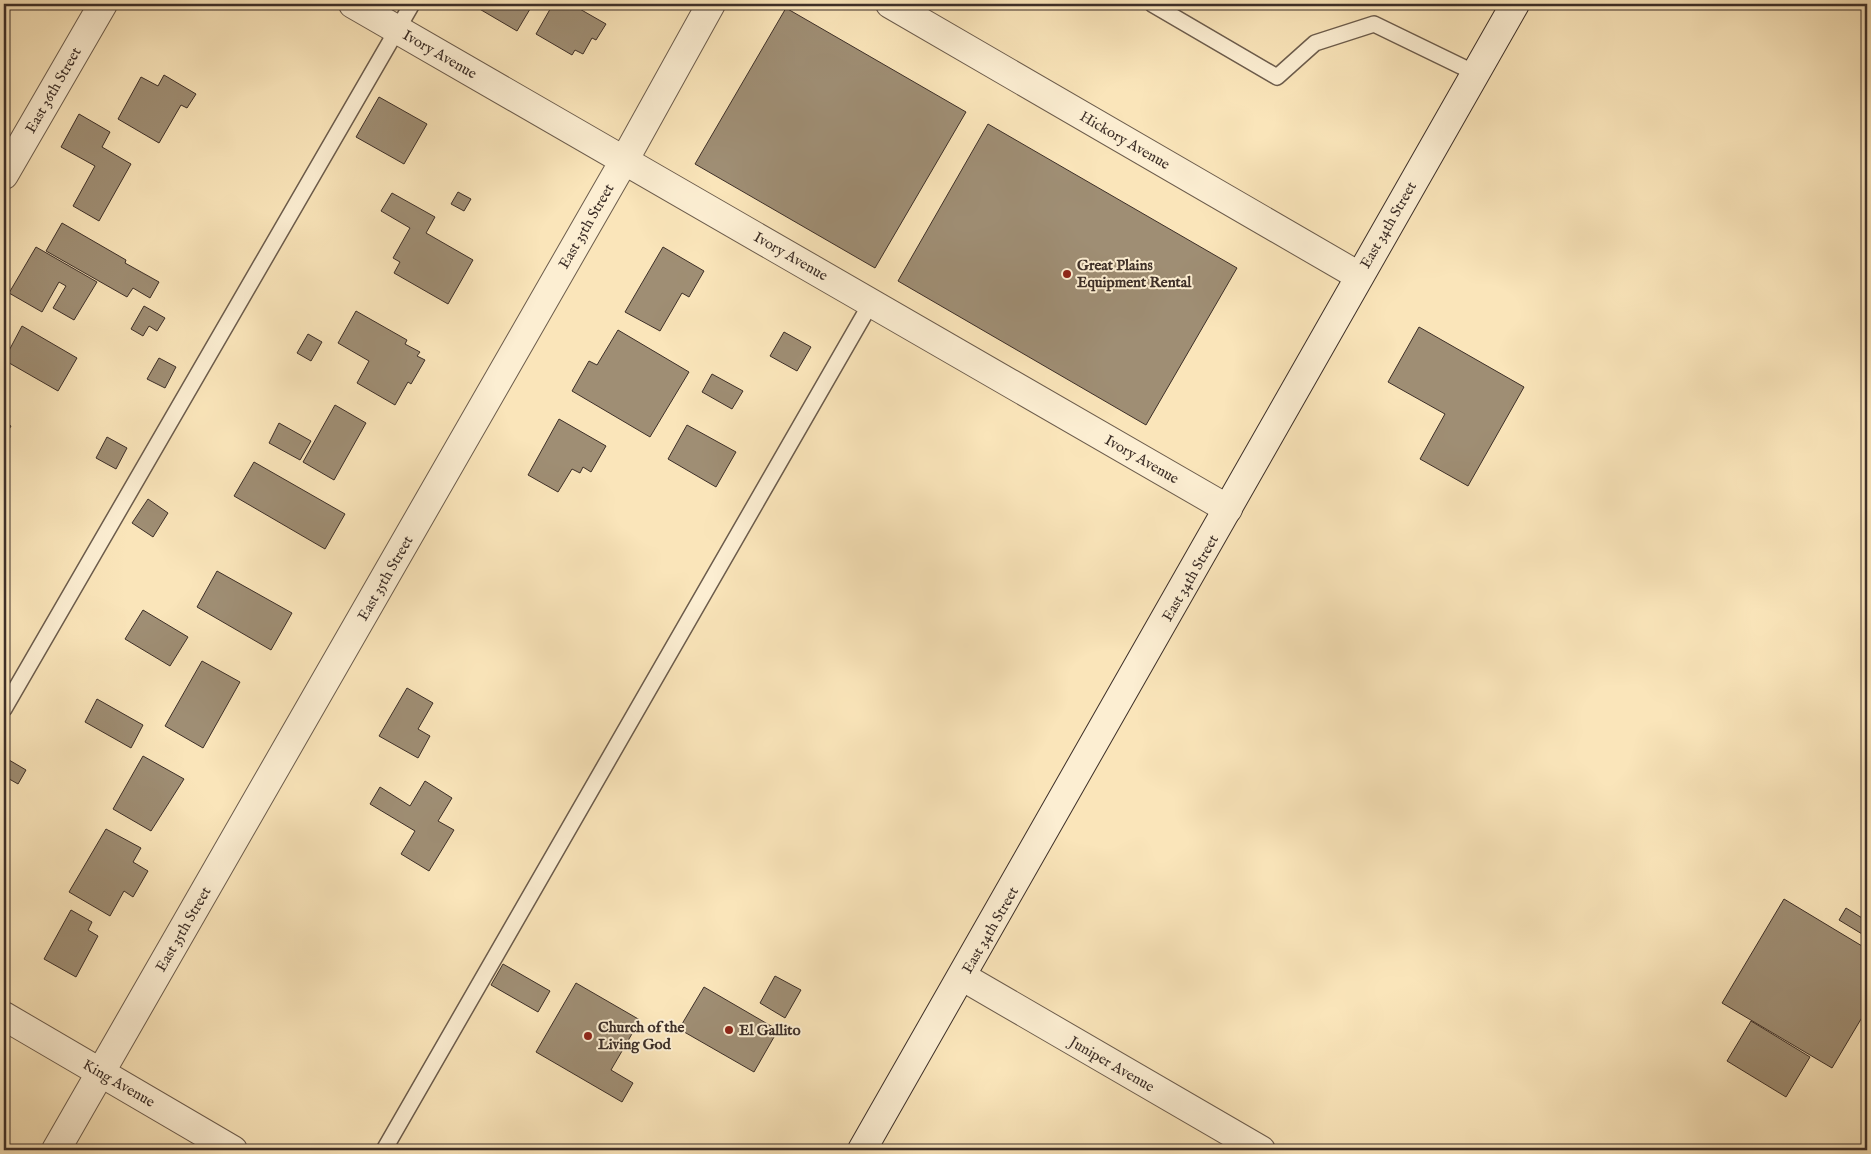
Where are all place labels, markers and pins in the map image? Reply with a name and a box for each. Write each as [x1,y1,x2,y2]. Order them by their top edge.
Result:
place label: Great Plains Equipment Rental [1077,256,1192,292]
marker: Great Plains Equipment Rental [1061,268,1073,280]
place label: Church of the Living God [598,1018,684,1054]
place label: El Gallito [739,1021,801,1040]
marker: El Gallito [723,1024,735,1036]
marker: Church of the Living God [582,1030,594,1042]

